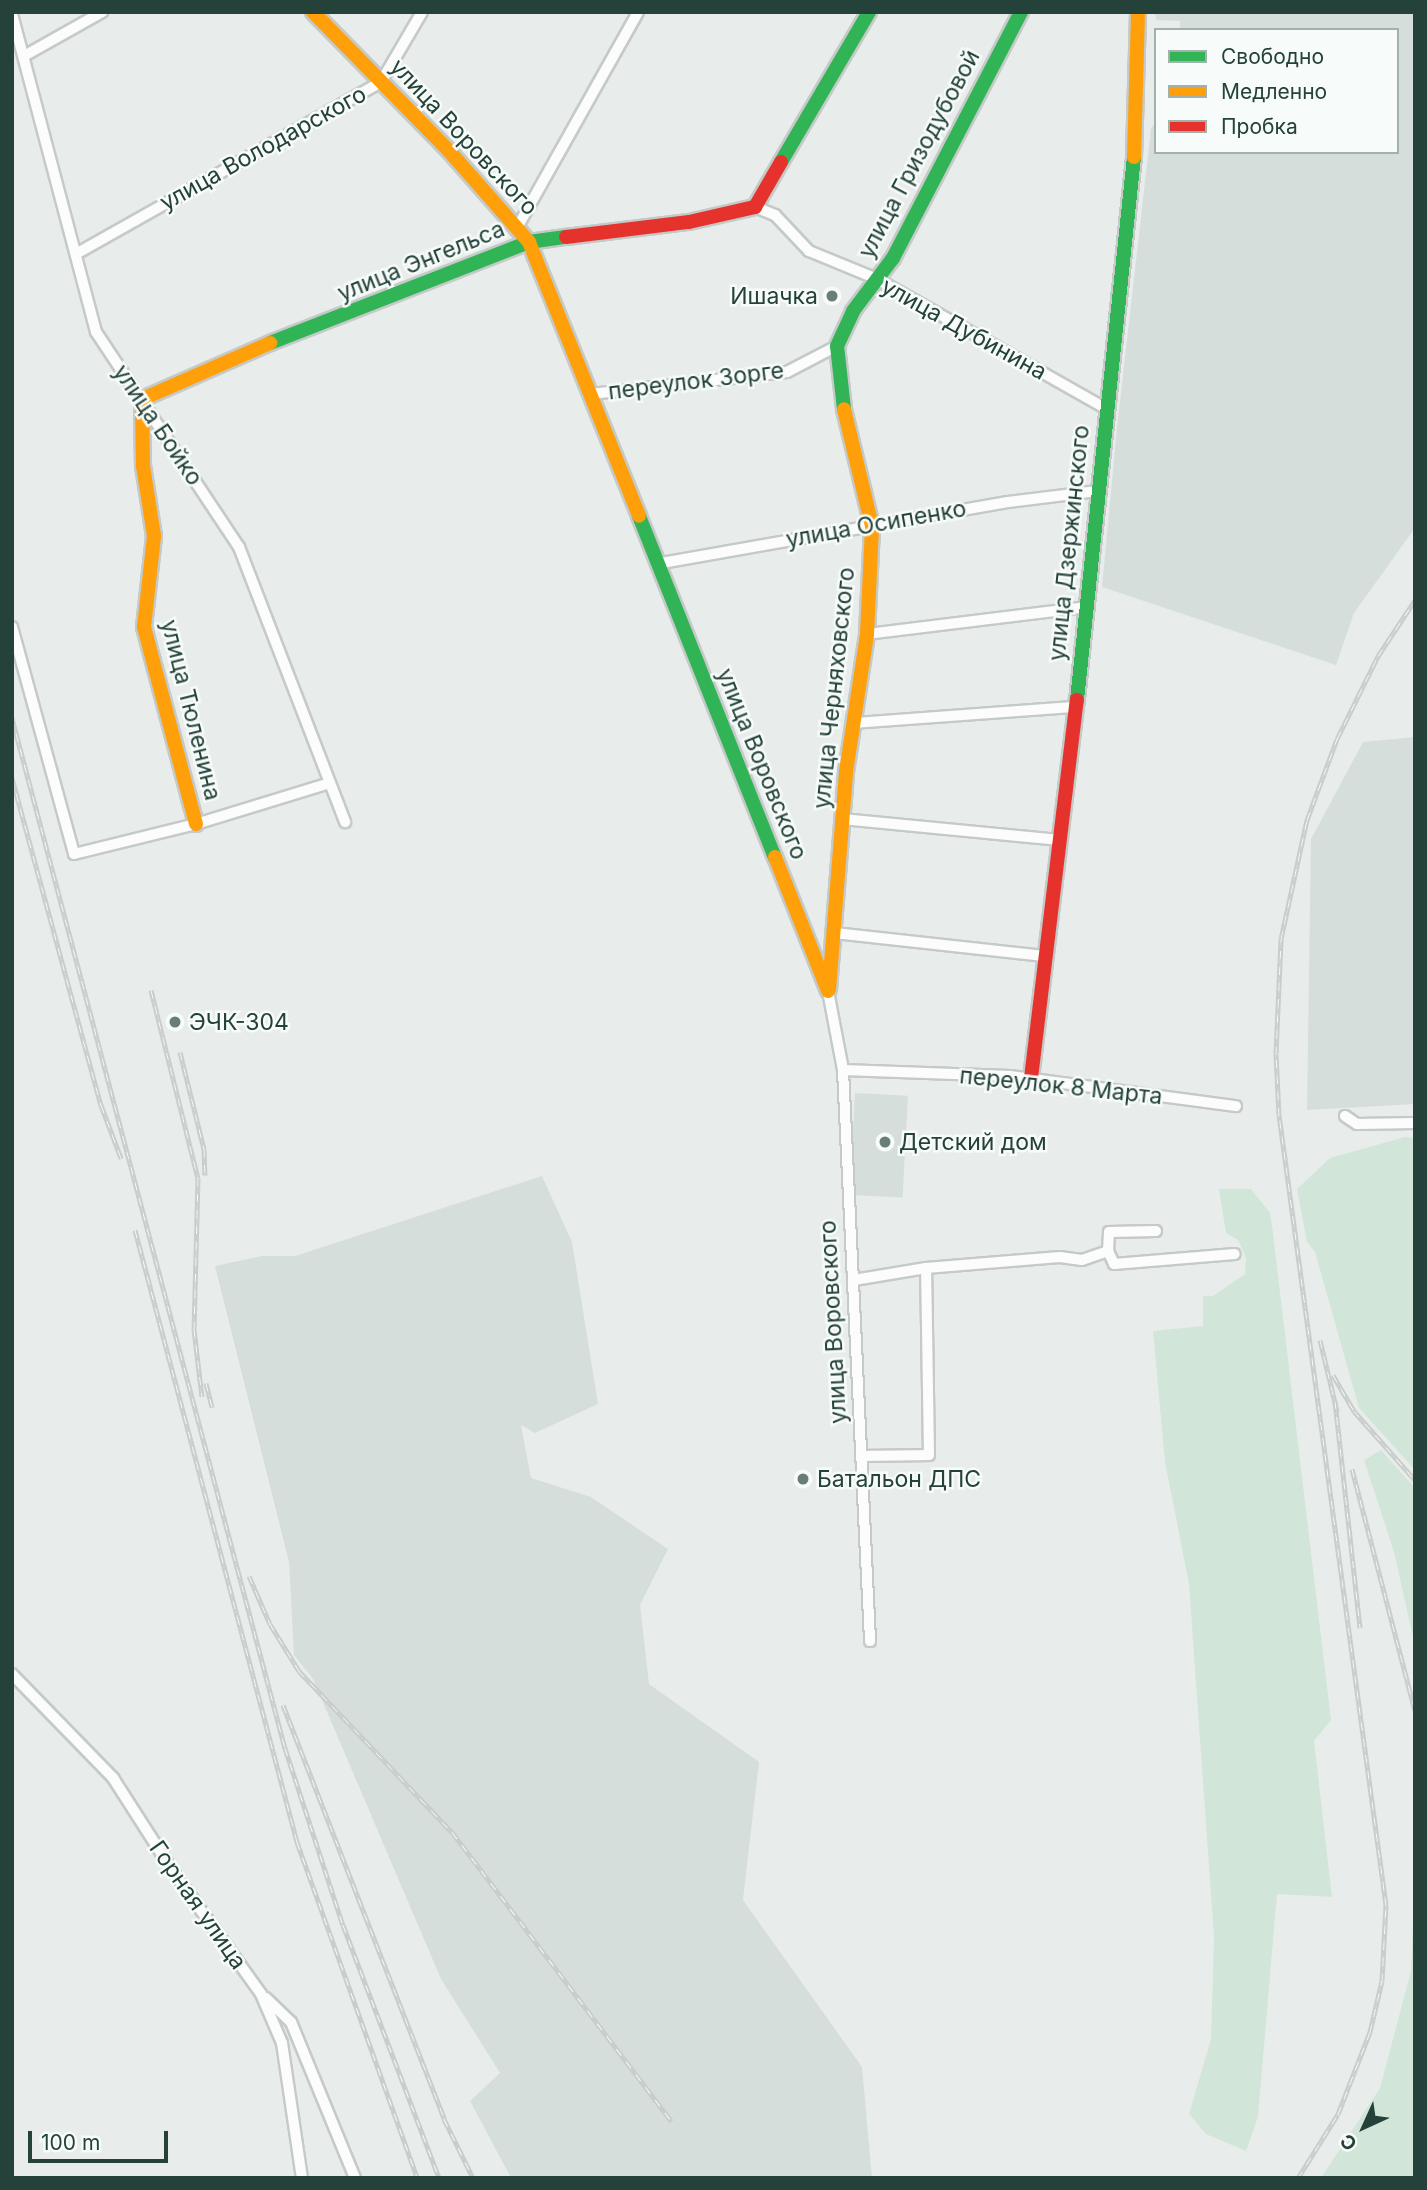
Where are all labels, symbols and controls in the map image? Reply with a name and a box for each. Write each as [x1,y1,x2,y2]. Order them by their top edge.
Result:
legend [1154,28,1399,154]
text: Свободно [1221,44,1324,69]
street label: улица Гризодубовой [852,45,986,263]
street label: улица Воровского [384,53,544,221]
text: Медленно [1221,79,1327,104]
street label: улица Володарского [155,80,371,216]
text: Пробка [1221,114,1298,139]
street label: улица Энгельса [333,215,509,307]
street label: улица Дубинина [877,272,1051,386]
place label: Ишачка [730,282,818,310]
marker: Ишачка [824,288,840,304]
street label: переулок Зорге [607,357,785,405]
street label: улица Бойко [107,359,209,491]
street label: улица Дзержинского [1043,424,1095,662]
street label: улица Осипенко [784,495,968,553]
street label: улица Черняховского [808,566,860,810]
street label: улица Тюленина [155,617,227,803]
street label: улица Воровского [711,664,813,864]
place label: ЭЧК-304 [189,1008,289,1036]
marker: ЭЧК-304 [167,1014,183,1030]
street label: переулок 8 Марта [958,1062,1164,1110]
place label: Детский дом [899,1128,1047,1156]
marker: Детский дом [877,1134,893,1150]
street label: улица Воровского [814,1219,852,1425]
place label: Батальон ДПС [817,1465,981,1493]
marker: Батальон ДПС [795,1471,811,1487]
street label: Горная улица [144,1835,252,1975]
north arrow [1329,2092,1399,2162]
scale bar [32,2116,172,2160]
text: С [1336,2129,1362,2155]
text: 100 m [41,2130,100,2155]

